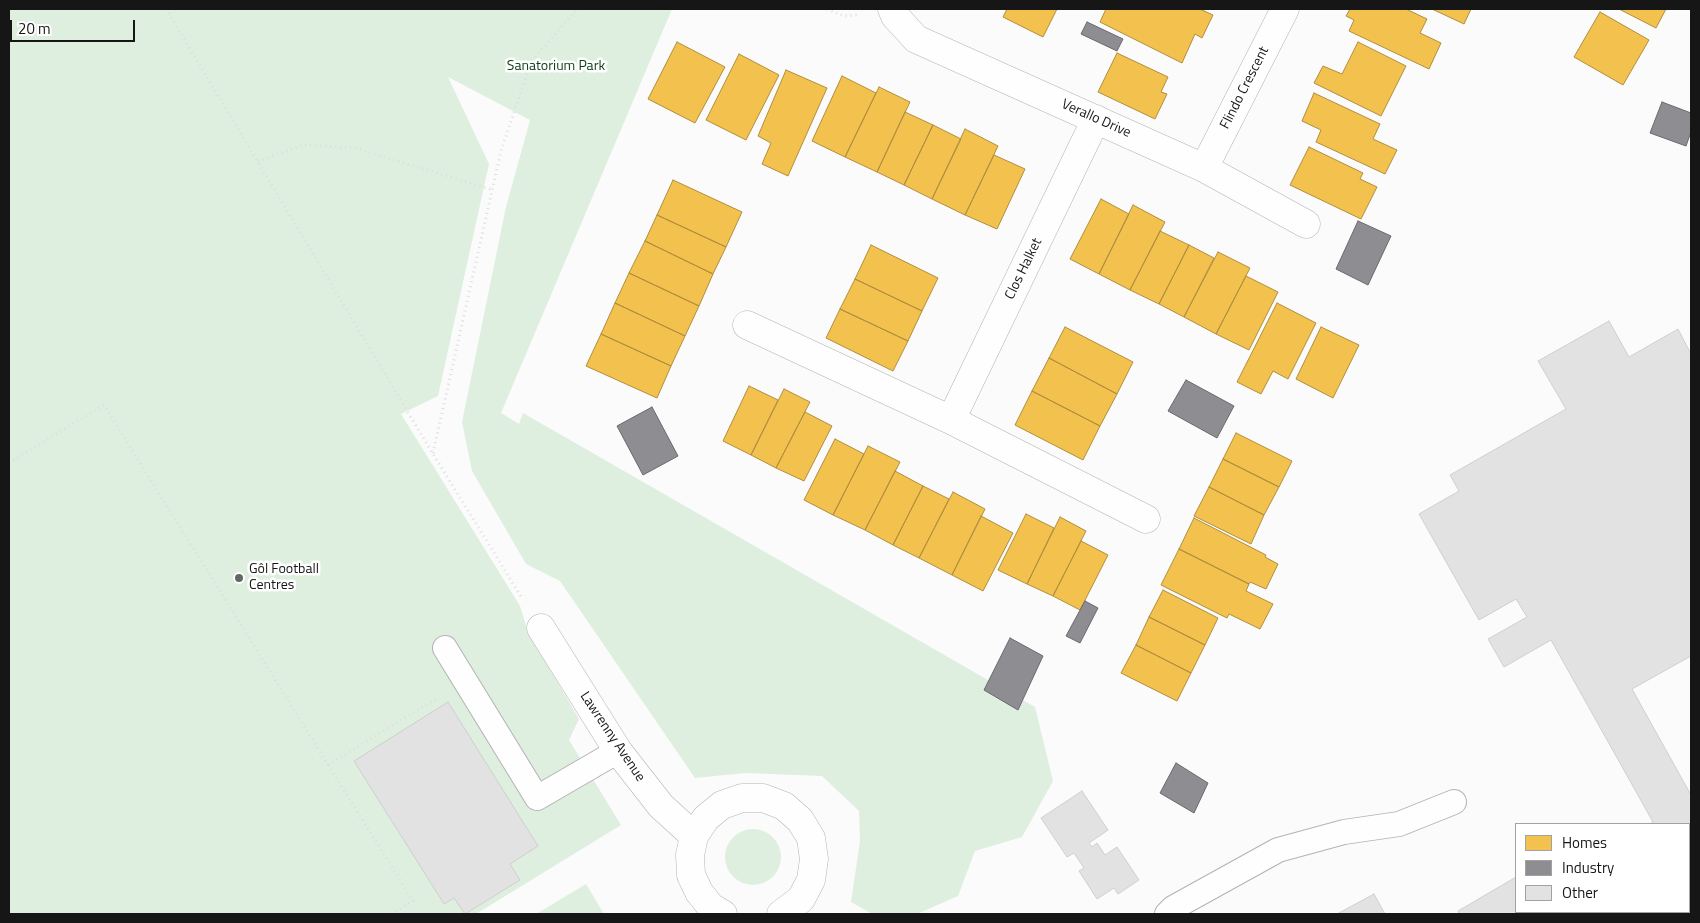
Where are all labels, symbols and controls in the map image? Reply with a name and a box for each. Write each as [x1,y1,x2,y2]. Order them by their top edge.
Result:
scale bar [12,10,138,42]
text: 20 m [18,17,51,40]
street label: Flindo Crescent [1217,44,1273,132]
park label: Sanatorium Park [507,59,605,75]
street label: Verallo Drive [1059,96,1133,142]
street label: Clos Halket [1002,236,1046,302]
place label: Gôl Football Centres [249,562,319,594]
marker: Gôl Football Centres [233,572,245,584]
street label: Lawrenny Avenue [576,689,648,785]
legend [1515,823,1690,913]
text: Homes [1562,831,1607,854]
text: Industry [1562,856,1614,879]
text: Other [1562,881,1598,904]

